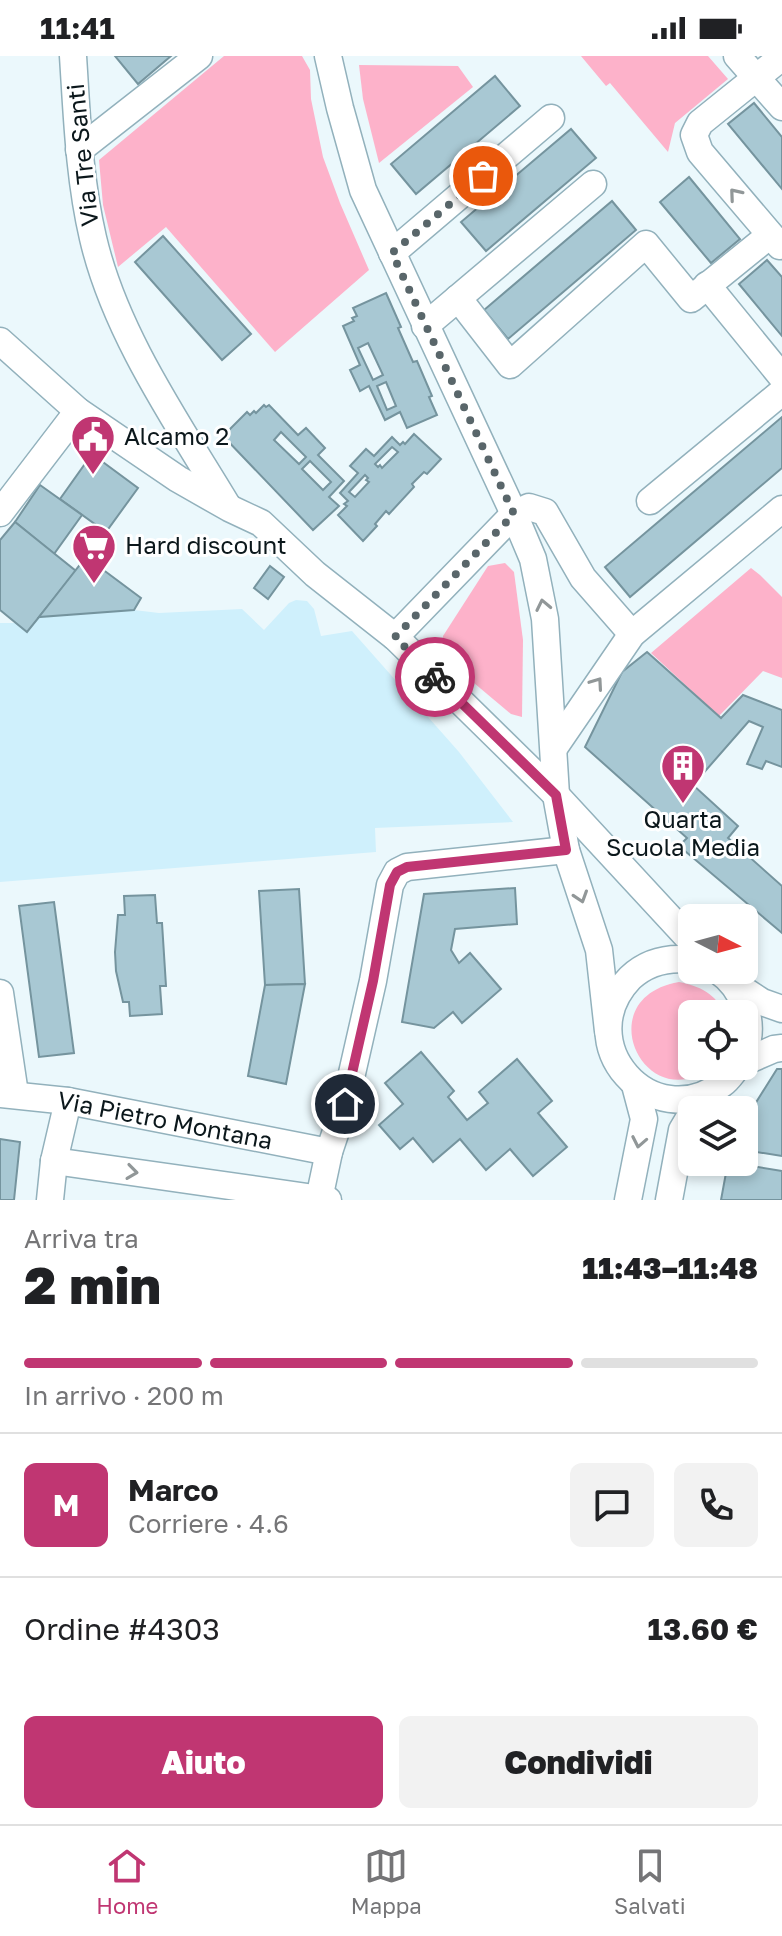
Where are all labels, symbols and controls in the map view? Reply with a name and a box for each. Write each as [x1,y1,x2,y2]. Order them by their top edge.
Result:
text: 11:41 [40,10,115,46]
street label: Via Tre Santi [60,82,103,228]
pin [449,142,517,210]
icon: bag [461,154,505,198]
one-way arrow [730,188,745,203]
public building icon: Alcamo 2 [69,413,117,476]
place label: Alcamo 2 [124,421,229,450]
supermarket icon: Hard discount [70,522,118,585]
place label: Hard discount [125,530,287,559]
one-way arrow [535,599,552,612]
courier [395,637,475,717]
icon: bike [413,655,457,699]
one-way arrow [587,678,602,692]
building icon: Quarta Scuola Media [659,742,707,805]
place label: Quarta Scuola Media [606,804,760,861]
one-way arrow [572,890,588,904]
north arrow [678,904,758,984]
map controls [678,904,758,1176]
button: locate [678,1000,758,1080]
pin [311,1070,379,1138]
icon: home [323,1082,367,1126]
street label: Via Pietro Montana [55,1084,275,1155]
button: layers [678,1096,758,1176]
one-way arrow [631,1135,648,1149]
one-way arrow [125,1163,138,1180]
text: Arriva tra [24,1223,139,1254]
text: 11:43–11:48 [582,1250,758,1286]
text: 2 min [24,1253,161,1315]
text: In arrivo · 200 m [24,1380,224,1411]
button: chat [570,1463,654,1547]
button: phone [674,1463,758,1547]
text: Marco [128,1472,219,1508]
text: M [53,1487,79,1523]
text: Corriere · 4.6 [128,1508,289,1539]
text: Ordine #4303 [24,1611,220,1647]
text: 13.60 € [647,1611,758,1647]
button: Aiuto [24,1716,383,1808]
button: Condividi [399,1716,758,1808]
tab: Home [96,1844,158,1919]
tab: Mappa [351,1844,422,1919]
tab: Salvati [614,1844,686,1919]

